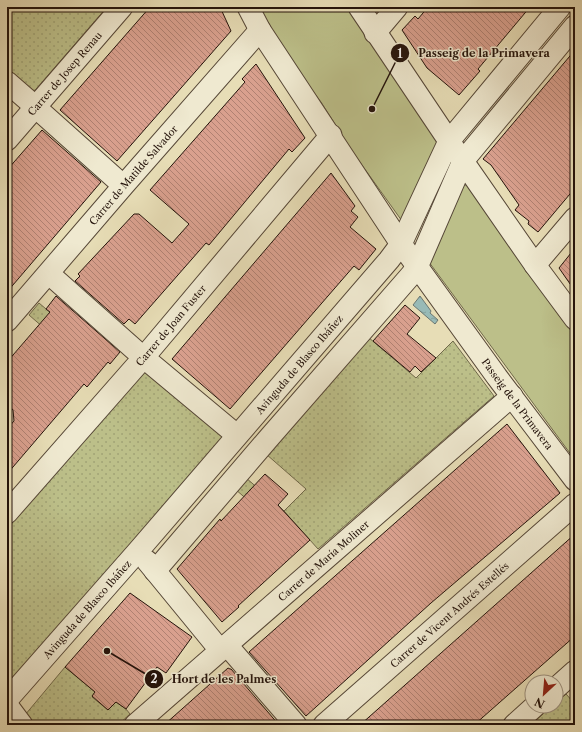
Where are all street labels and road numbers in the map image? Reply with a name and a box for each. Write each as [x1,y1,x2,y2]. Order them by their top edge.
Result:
street label: Carrer de Josep Renau [25,29,105,118]
street label: Carrer de Matilde Salvador [87,122,181,228]
street label: Carrer de Joan Fuster [133,282,209,369]
street label: Avinguda de Blasco Ibáñez [252,312,346,418]
street label: Passeig de la Primavera [479,356,556,453]
street label: Carrer de María Moliner [276,517,372,604]
street label: Avinguda de Blasco Ibáñez [40,558,134,662]
street label: Carrer de Vicent Andrés Estellés [388,559,512,671]

